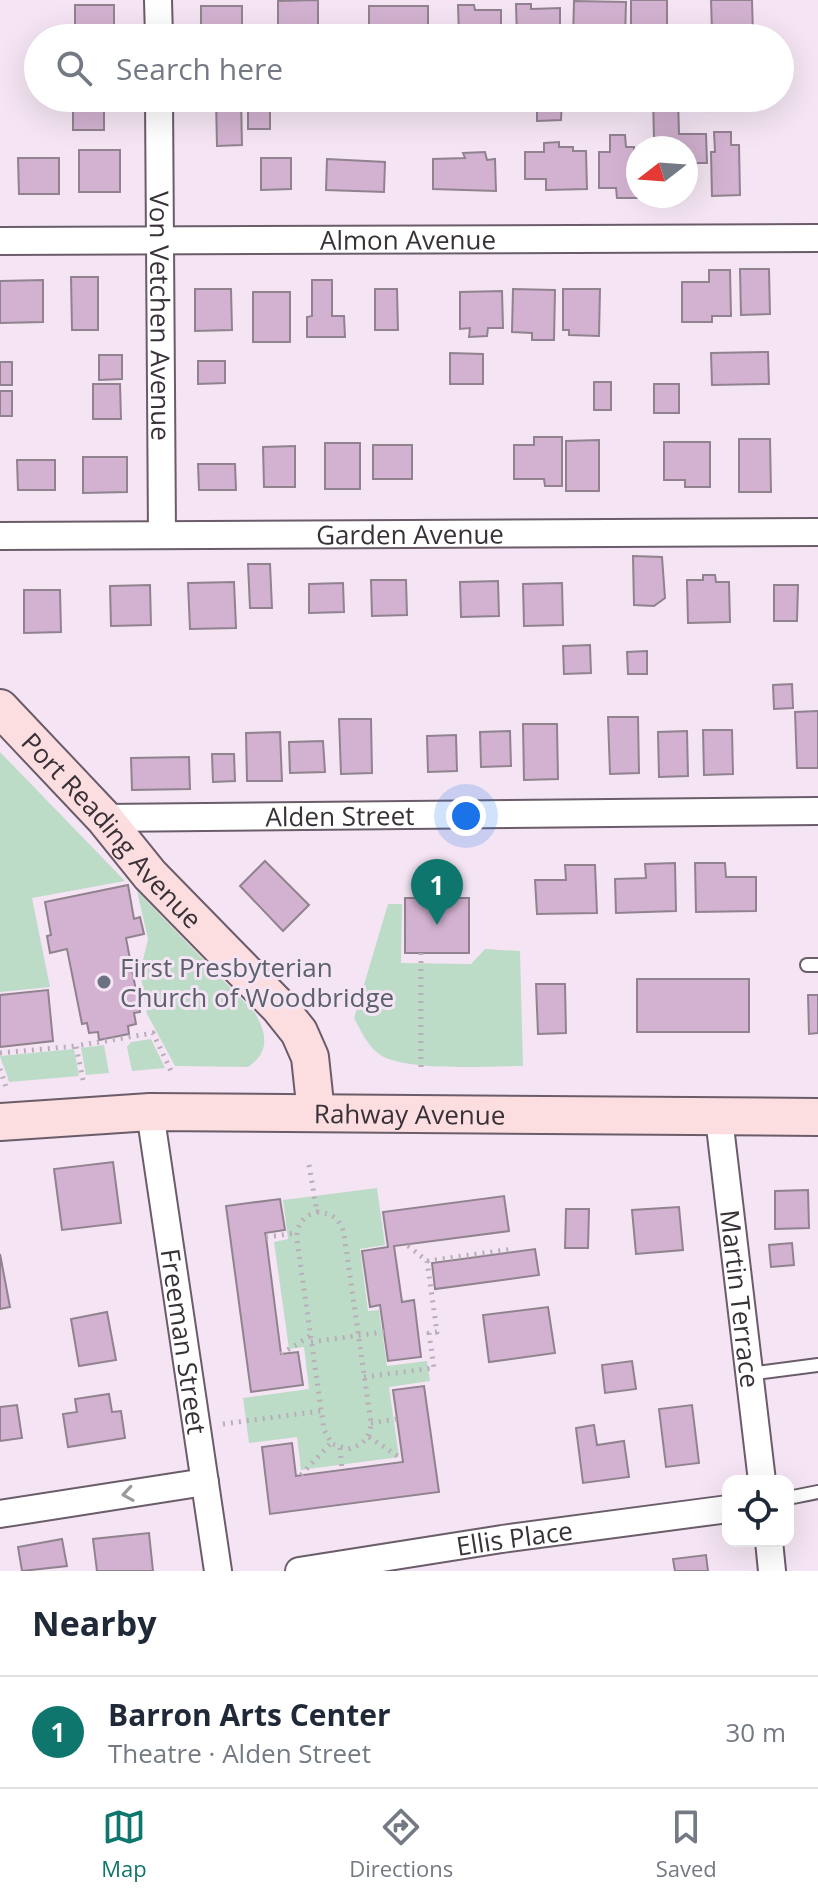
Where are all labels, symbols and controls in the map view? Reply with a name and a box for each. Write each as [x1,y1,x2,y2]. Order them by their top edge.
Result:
search box [24,24,794,112]
icon: search [52,46,96,90]
text: Search here [116,48,283,89]
north arrow [626,136,698,208]
street label: Von Vetchen Avenue [142,191,179,441]
street label: Almon Avenue [320,221,496,258]
street label: Garden Avenue [316,516,504,552]
street label: Port Reading Avenue [14,724,210,936]
your location [446,796,486,836]
street label: Alden Street [265,797,415,834]
pin: 1 [411,859,463,925]
place label: First Presbyterian Church of Woodbridge [120,949,394,1015]
marker: First Presbyterian Church of Woodbridge [95,973,113,991]
street label: Rahway Avenue [314,1095,506,1133]
street label: Martin Terrace [712,1208,769,1390]
street label: Freeman Street [152,1246,216,1437]
map controls [722,1475,794,1547]
button: locate [722,1475,794,1547]
one-way arrow [121,1485,135,1502]
street label: Ellis Place [454,1512,575,1564]
text: Nearby [32,1600,157,1646]
text: Barron Arts Center [108,1694,391,1735]
text: 1 [51,1714,65,1750]
text: 30 m [725,1714,786,1750]
text: Theatre · Alden Street [108,1735,371,1771]
tab: Map [101,1805,147,1883]
tab: Directions [349,1805,453,1883]
tab: Saved [656,1805,717,1883]

